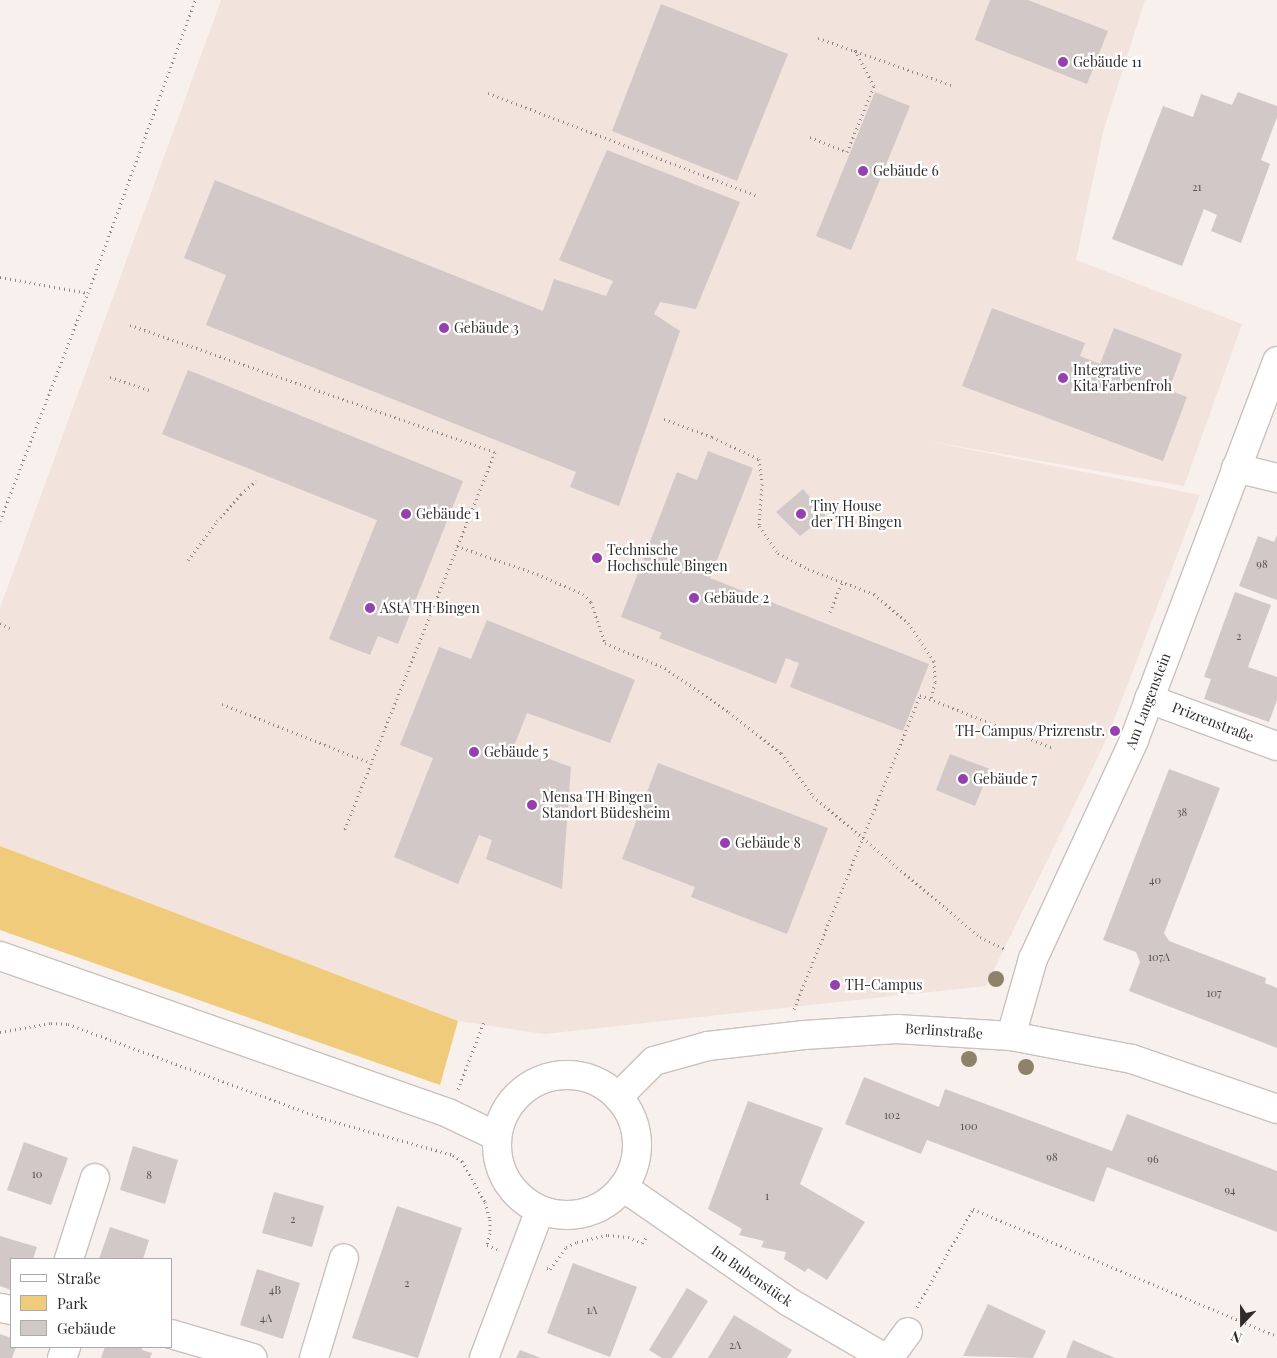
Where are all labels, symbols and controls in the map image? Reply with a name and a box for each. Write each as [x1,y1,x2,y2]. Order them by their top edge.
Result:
place label: Gebäude 11 [1073,54,1142,70]
marker: Gebäude 11 [1057,56,1069,68]
place label: Gebäude 6 [873,163,939,179]
marker: Gebäude 6 [857,165,869,177]
house number: 21 [1192,180,1202,194]
place label: Gebäude 3 [454,320,519,336]
marker: Gebäude 3 [438,322,450,334]
place label: Integrative Kita Farbenfroh [1073,362,1172,394]
marker: Integrative Kita Farbenfroh [1057,372,1069,384]
place label: Tiny House der TH Bingen [811,498,902,530]
place label: Gebäude 1 [416,506,480,522]
marker: Gebäude 1 [400,508,412,520]
marker: Tiny House der TH Bingen [795,508,807,520]
place label: Technische Hochschule Bingen [607,542,728,574]
marker: Technische Hochschule Bingen [591,552,603,564]
house number: 98 [1256,557,1268,571]
place label: Gebäude 2 [704,590,769,606]
marker: Gebäude 2 [688,592,700,604]
place label: AStA TH Bingen [380,600,480,616]
marker: AStA TH Bingen [364,602,376,614]
house number: 2 [1236,629,1242,643]
street label: Am Langenstein [1122,651,1174,751]
street label: Prizrenstraße [1170,699,1256,745]
place label: TH-Campus/Prizrenstr. [955,723,1105,739]
marker: TH-Campus/Prizrenstr. [1109,725,1121,737]
place label: Gebäude 5 [484,744,548,760]
marker: Gebäude 5 [468,746,480,758]
place label: Gebäude 7 [973,771,1037,787]
marker: Gebäude 7 [957,773,969,785]
place label: Mensa TH Bingen Standort Büdesheim [542,789,671,822]
marker: Mensa TH Bingen Standort Büdesheim [526,799,538,811]
house number: 38 [1177,805,1187,819]
place label: Gebäude 8 [735,835,801,851]
marker: Gebäude 8 [719,837,731,849]
house number: 40 [1149,873,1161,887]
house number: 107A [1148,950,1170,964]
place label: TH-Campus [845,977,923,993]
marker: TH-Campus [829,979,841,991]
house number: 107 [1206,986,1222,1000]
street label: Berlinstraße [905,1020,983,1042]
house number: 102 [884,1108,900,1122]
house number: 100 [960,1119,978,1133]
house number: 98 [1046,1150,1058,1164]
house number: 96 [1147,1152,1159,1166]
house number: 10 [32,1167,42,1181]
house number: 8 [146,1168,152,1182]
house number: 94 [1224,1183,1236,1197]
house number: 1 [765,1189,769,1203]
house number: 2 [290,1212,296,1226]
street label: Im Bubenstück [708,1242,796,1310]
legend [10,1258,172,1348]
text: Straße [57,1268,101,1288]
house number: 2 [404,1276,410,1290]
house number: 4B [269,1283,281,1297]
text: Park [57,1293,88,1313]
north arrow [1217,1298,1267,1348]
house number: 1A [587,1303,597,1317]
house number: 4A [260,1311,272,1325]
text: Gebäude [57,1318,116,1338]
text: N [1228,1327,1244,1348]
house number: 2A [729,1338,741,1352]

